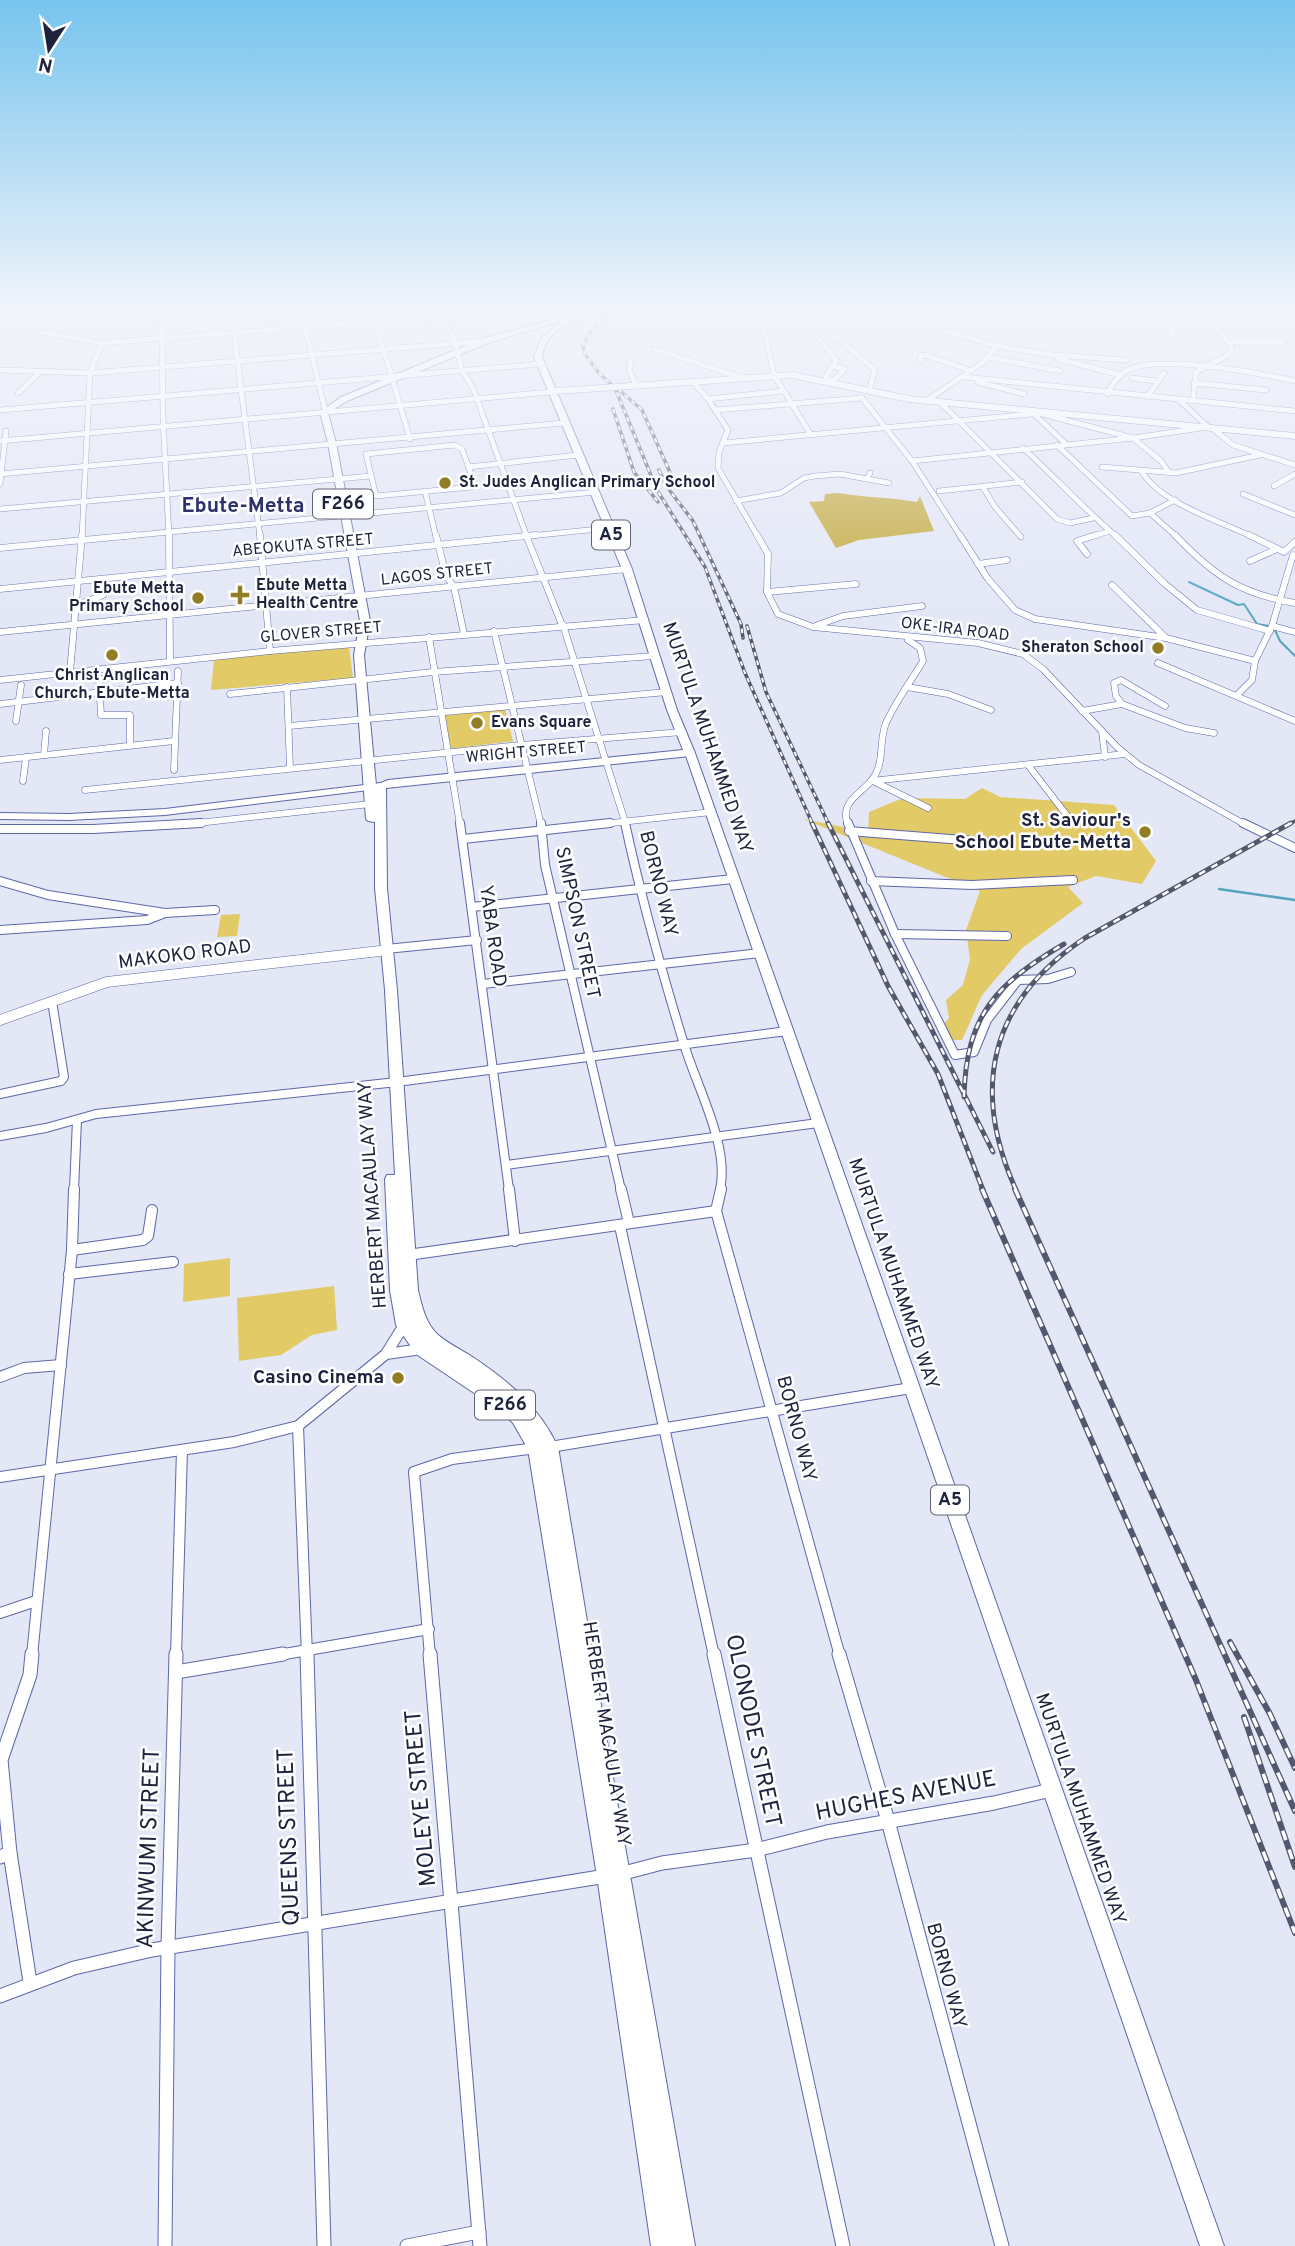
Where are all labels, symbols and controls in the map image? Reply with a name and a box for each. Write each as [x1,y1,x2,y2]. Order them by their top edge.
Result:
north arrow [14,14,84,84]
text: N [37,51,55,77]
place label: St. Judes Anglican Primary School [459,473,715,493]
marker: St. Judes Anglican Primary School [437,475,453,491]
road number: F266 [313,490,373,518]
district label: Ebute-Metta [181,493,305,520]
road number: A5 [592,520,630,550]
street label: ABEOKUTA STREET [231,530,375,562]
street label: LAGOS STREET [380,559,494,591]
place label: Ebute Metta Health Centre [256,576,359,614]
place label: Ebute Metta Primary School [69,579,184,617]
marker: Ebute Metta Health Centre [230,585,250,605]
marker: Ebute Metta Primary School [190,590,206,606]
street label: OKE-IRA ROAD [900,613,1010,647]
street label: GLOVER STREET [259,618,383,648]
street label: MURTULA MUHAMMED WAY [656,619,758,857]
place label: Sheraton School [1021,638,1144,658]
marker: Sheraton School [1150,640,1166,656]
marker: Christ Anglican Church, Ebute-Metta [104,647,120,663]
place label: Christ Anglican Church, Ebute-Metta [34,666,190,704]
place label: Evans Square [491,713,592,733]
marker: Evans Square [469,715,485,731]
street label: WRIGHT STREET [465,738,587,768]
place label: St. Saviour's School Ebute-Metta [955,809,1131,855]
marker: St. Saviour's School Ebute-Metta [1137,824,1153,840]
street label: BORNO WAY [633,828,683,940]
street label: SIMPSON STREET [549,845,605,1001]
street label: YABA ROAD [473,884,511,988]
street label: MAKOKO ROAD [117,935,253,975]
street label: HERBERT MACAULAY WAY [353,1080,393,1310]
street label: MURTULA MUHAMMED WAY [842,1155,944,1393]
place label: Casino Cinema [253,1366,384,1390]
marker: Casino Cinema [390,1370,406,1386]
street label: BORNO WAY [770,1373,822,1485]
road number: F266 [475,1390,535,1420]
road number: A5 [931,1485,969,1514]
street label: HERBERT MACAULAY WAY [576,1620,636,1848]
street label: OLONODE STREET [717,1632,787,1830]
street label: MURTULA MUHAMMED WAY [1029,1690,1131,1928]
street label: MOLEYE STREET [400,1708,444,1888]
street label: AKINWUMI STREET [132,1747,168,1949]
street label: QUEENS STREET [272,1747,308,1927]
street label: HUGHES AVENUE [813,1765,999,1829]
street label: BORNO WAY [920,1920,972,2032]

